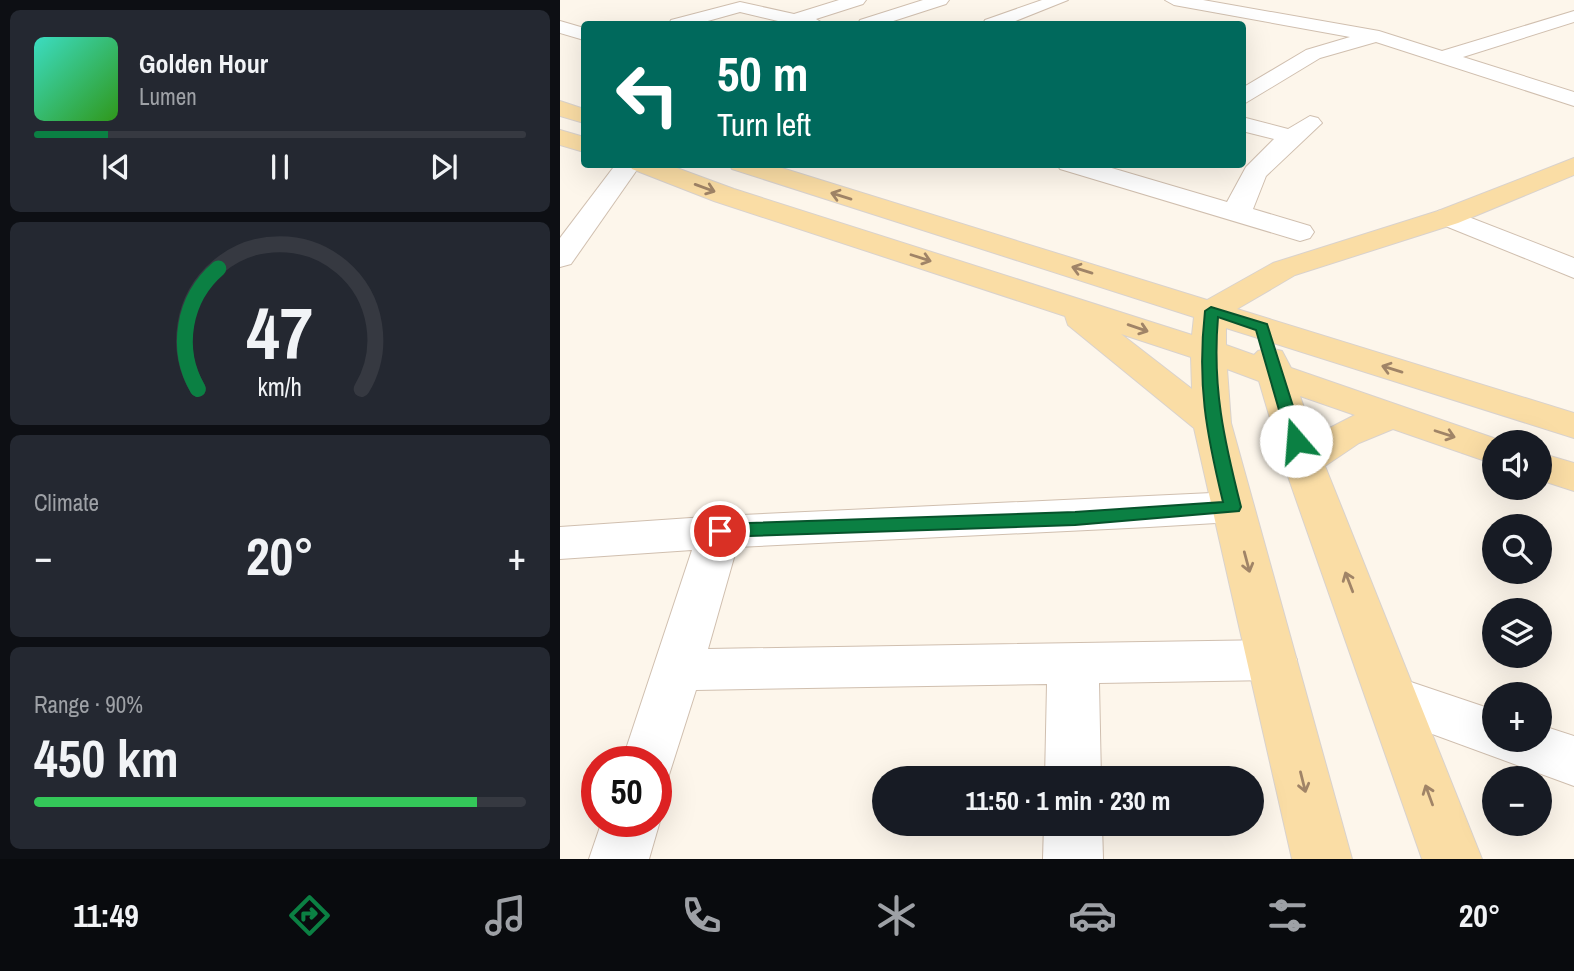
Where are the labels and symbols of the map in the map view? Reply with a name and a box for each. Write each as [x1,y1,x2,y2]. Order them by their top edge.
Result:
one-way arrow [693,183,715,195]
one-way arrow [830,189,852,202]
one-way arrow [910,252,932,265]
one-way arrow [1071,263,1093,276]
one-way arrow [1126,323,1148,335]
one-way arrow [1381,361,1403,374]
position arrow [1259,404,1333,478]
one-way arrow [1434,429,1456,442]
pin [690,501,750,561]
one-way arrow [1241,550,1254,572]
one-way arrow [1342,571,1355,593]
speed limit sign: 50 [581,746,672,837]
one-way arrow [1297,770,1310,793]
one-way arrow [1421,785,1434,806]

